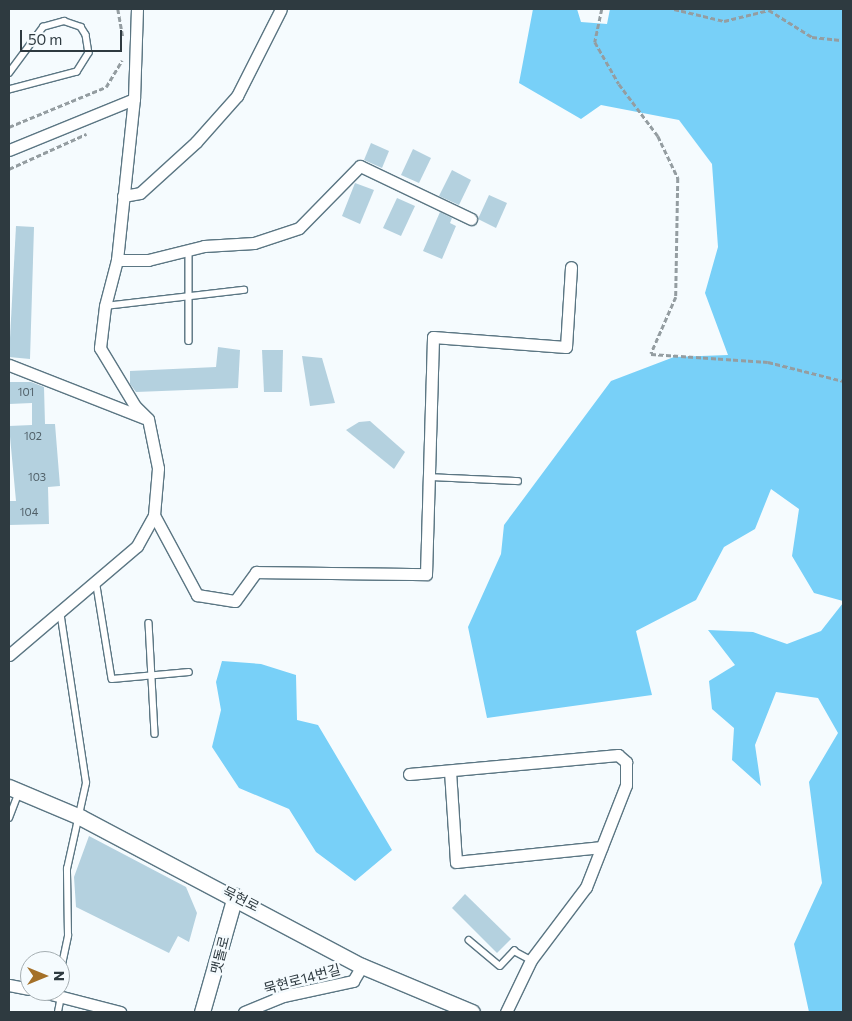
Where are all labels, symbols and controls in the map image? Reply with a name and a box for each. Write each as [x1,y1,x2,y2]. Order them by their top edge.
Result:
scale bar [22,20,125,52]
text: 50 m [28,30,62,48]
house number: 101 [18,385,34,399]
house number: 102 [24,429,42,443]
house number: 103 [28,470,46,484]
house number: 104 [20,505,38,519]
street label: 묵현로 [220,883,262,915]
street label: 맷돌로 [207,934,233,976]
north arrow [20,951,70,1001]
street label: 묵현로14번길 [262,961,342,997]
text: N [51,971,68,981]

